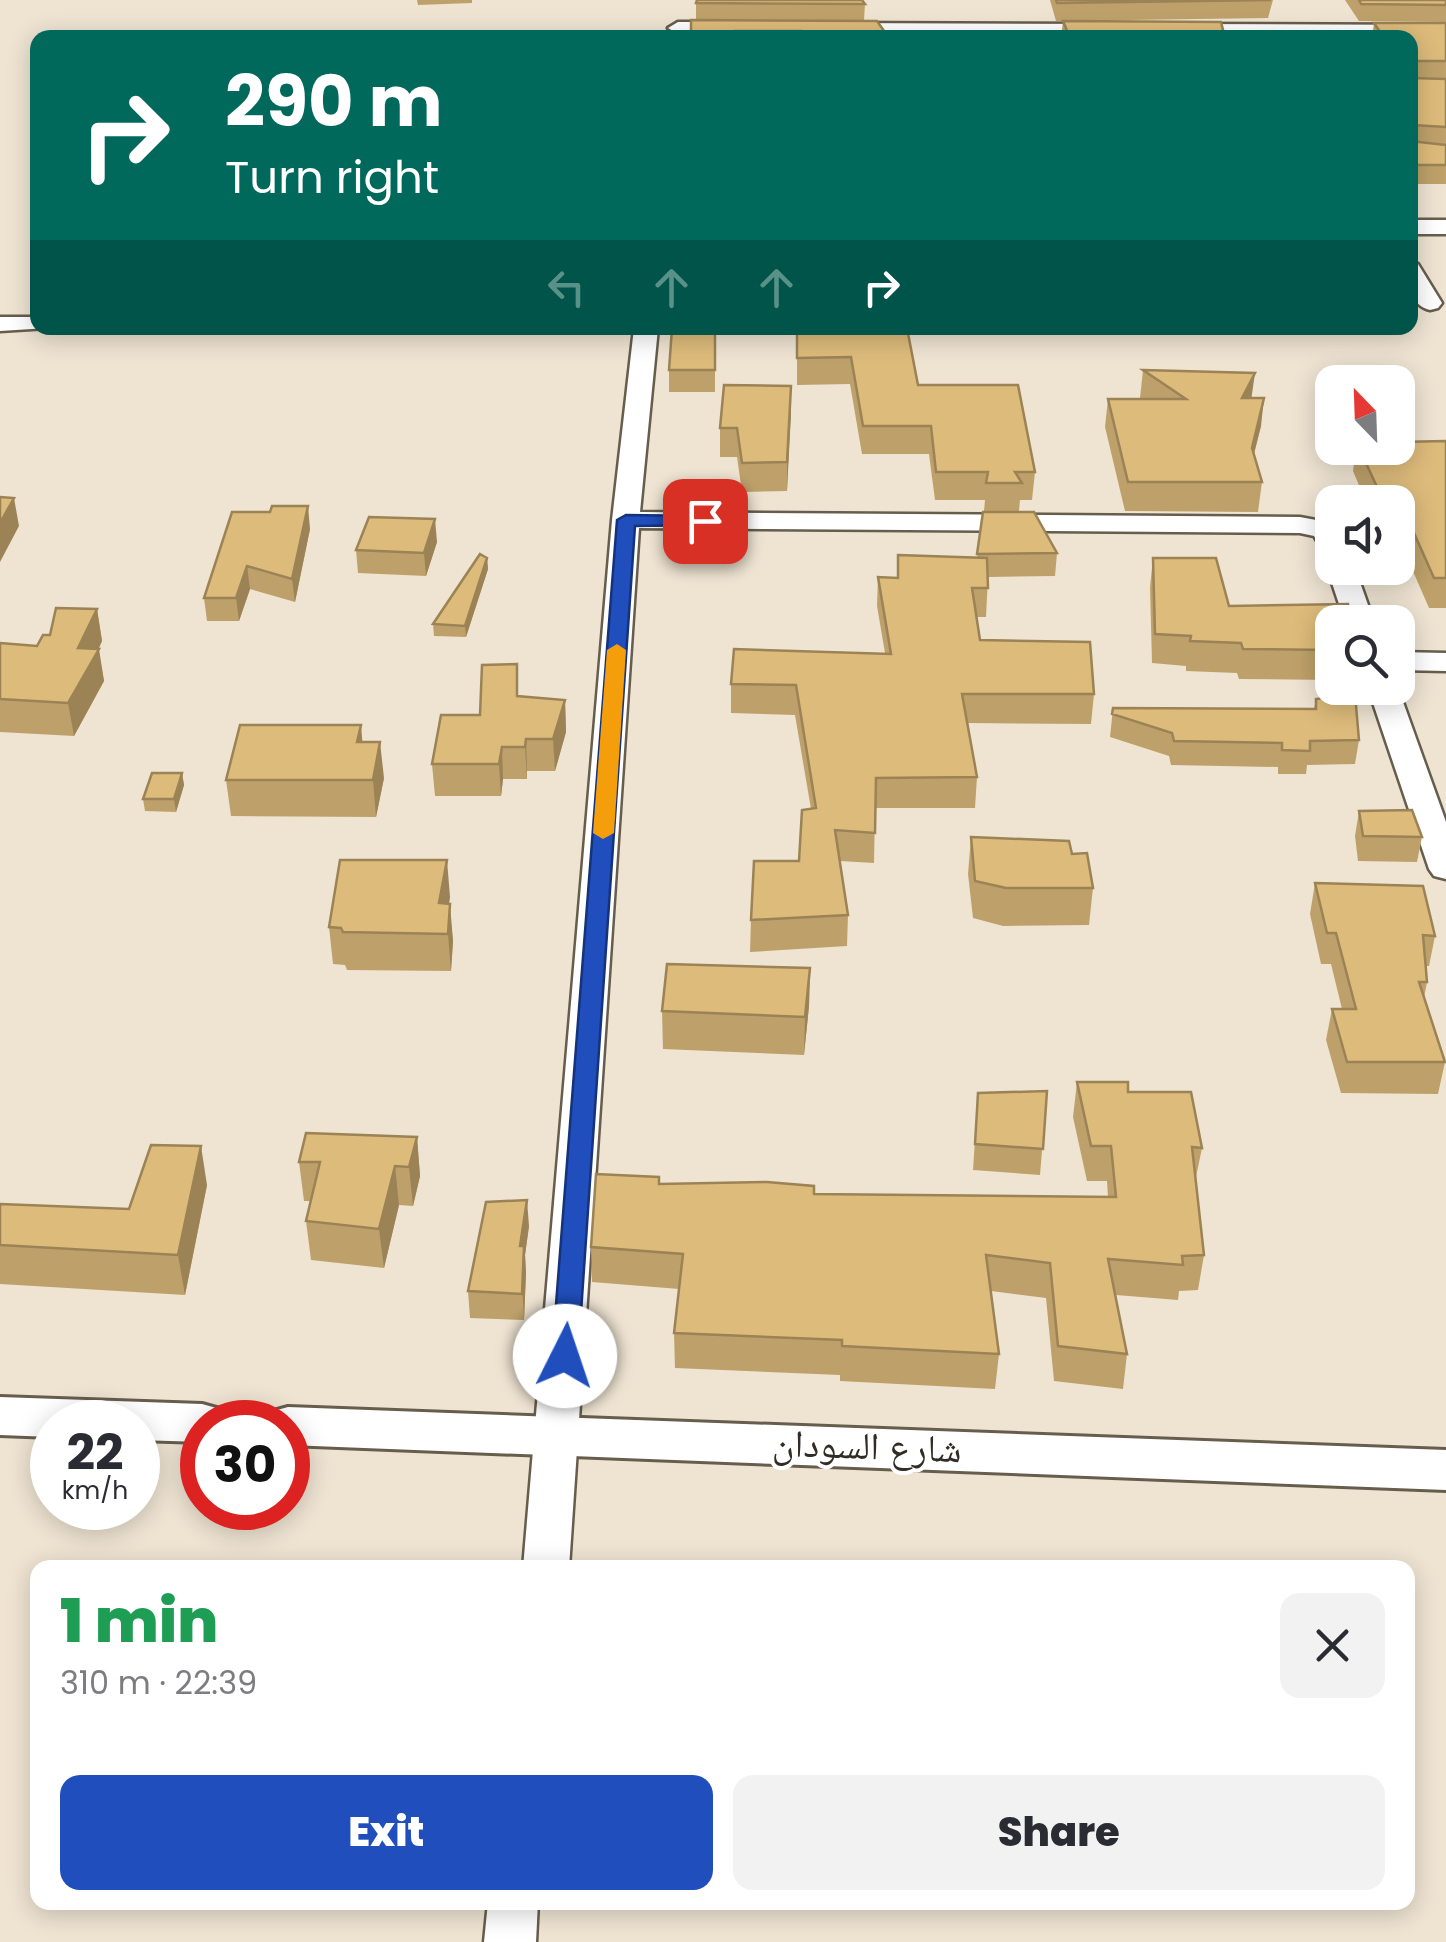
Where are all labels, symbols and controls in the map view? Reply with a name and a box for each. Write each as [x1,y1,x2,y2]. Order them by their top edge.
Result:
text: 290 m [225,52,443,151]
icon: right [60,70,190,200]
text: Turn right [225,146,439,209]
icon: left [539,260,594,315]
icon: ahead [644,260,699,315]
icon: ahead [749,260,804,315]
icon: right [854,260,909,315]
north arrow [1315,365,1415,465]
map controls [1315,365,1415,705]
pin [663,479,748,564]
button: sound [1315,485,1415,585]
icon: arrive [678,494,733,549]
button: search [1315,605,1415,705]
position arrow [513,1304,617,1408]
speed limit sign: 30 [180,1400,310,1530]
street label: شارع السودان [771,1416,963,1475]
text: 22 [66,1417,124,1488]
text: km/h [62,1473,128,1508]
text: 1 min [60,1579,218,1663]
button: close [1280,1593,1385,1698]
text: 310 m · 22:39 [60,1660,257,1705]
button: Exit [60,1775,713,1890]
button: Share [733,1775,1385,1890]

